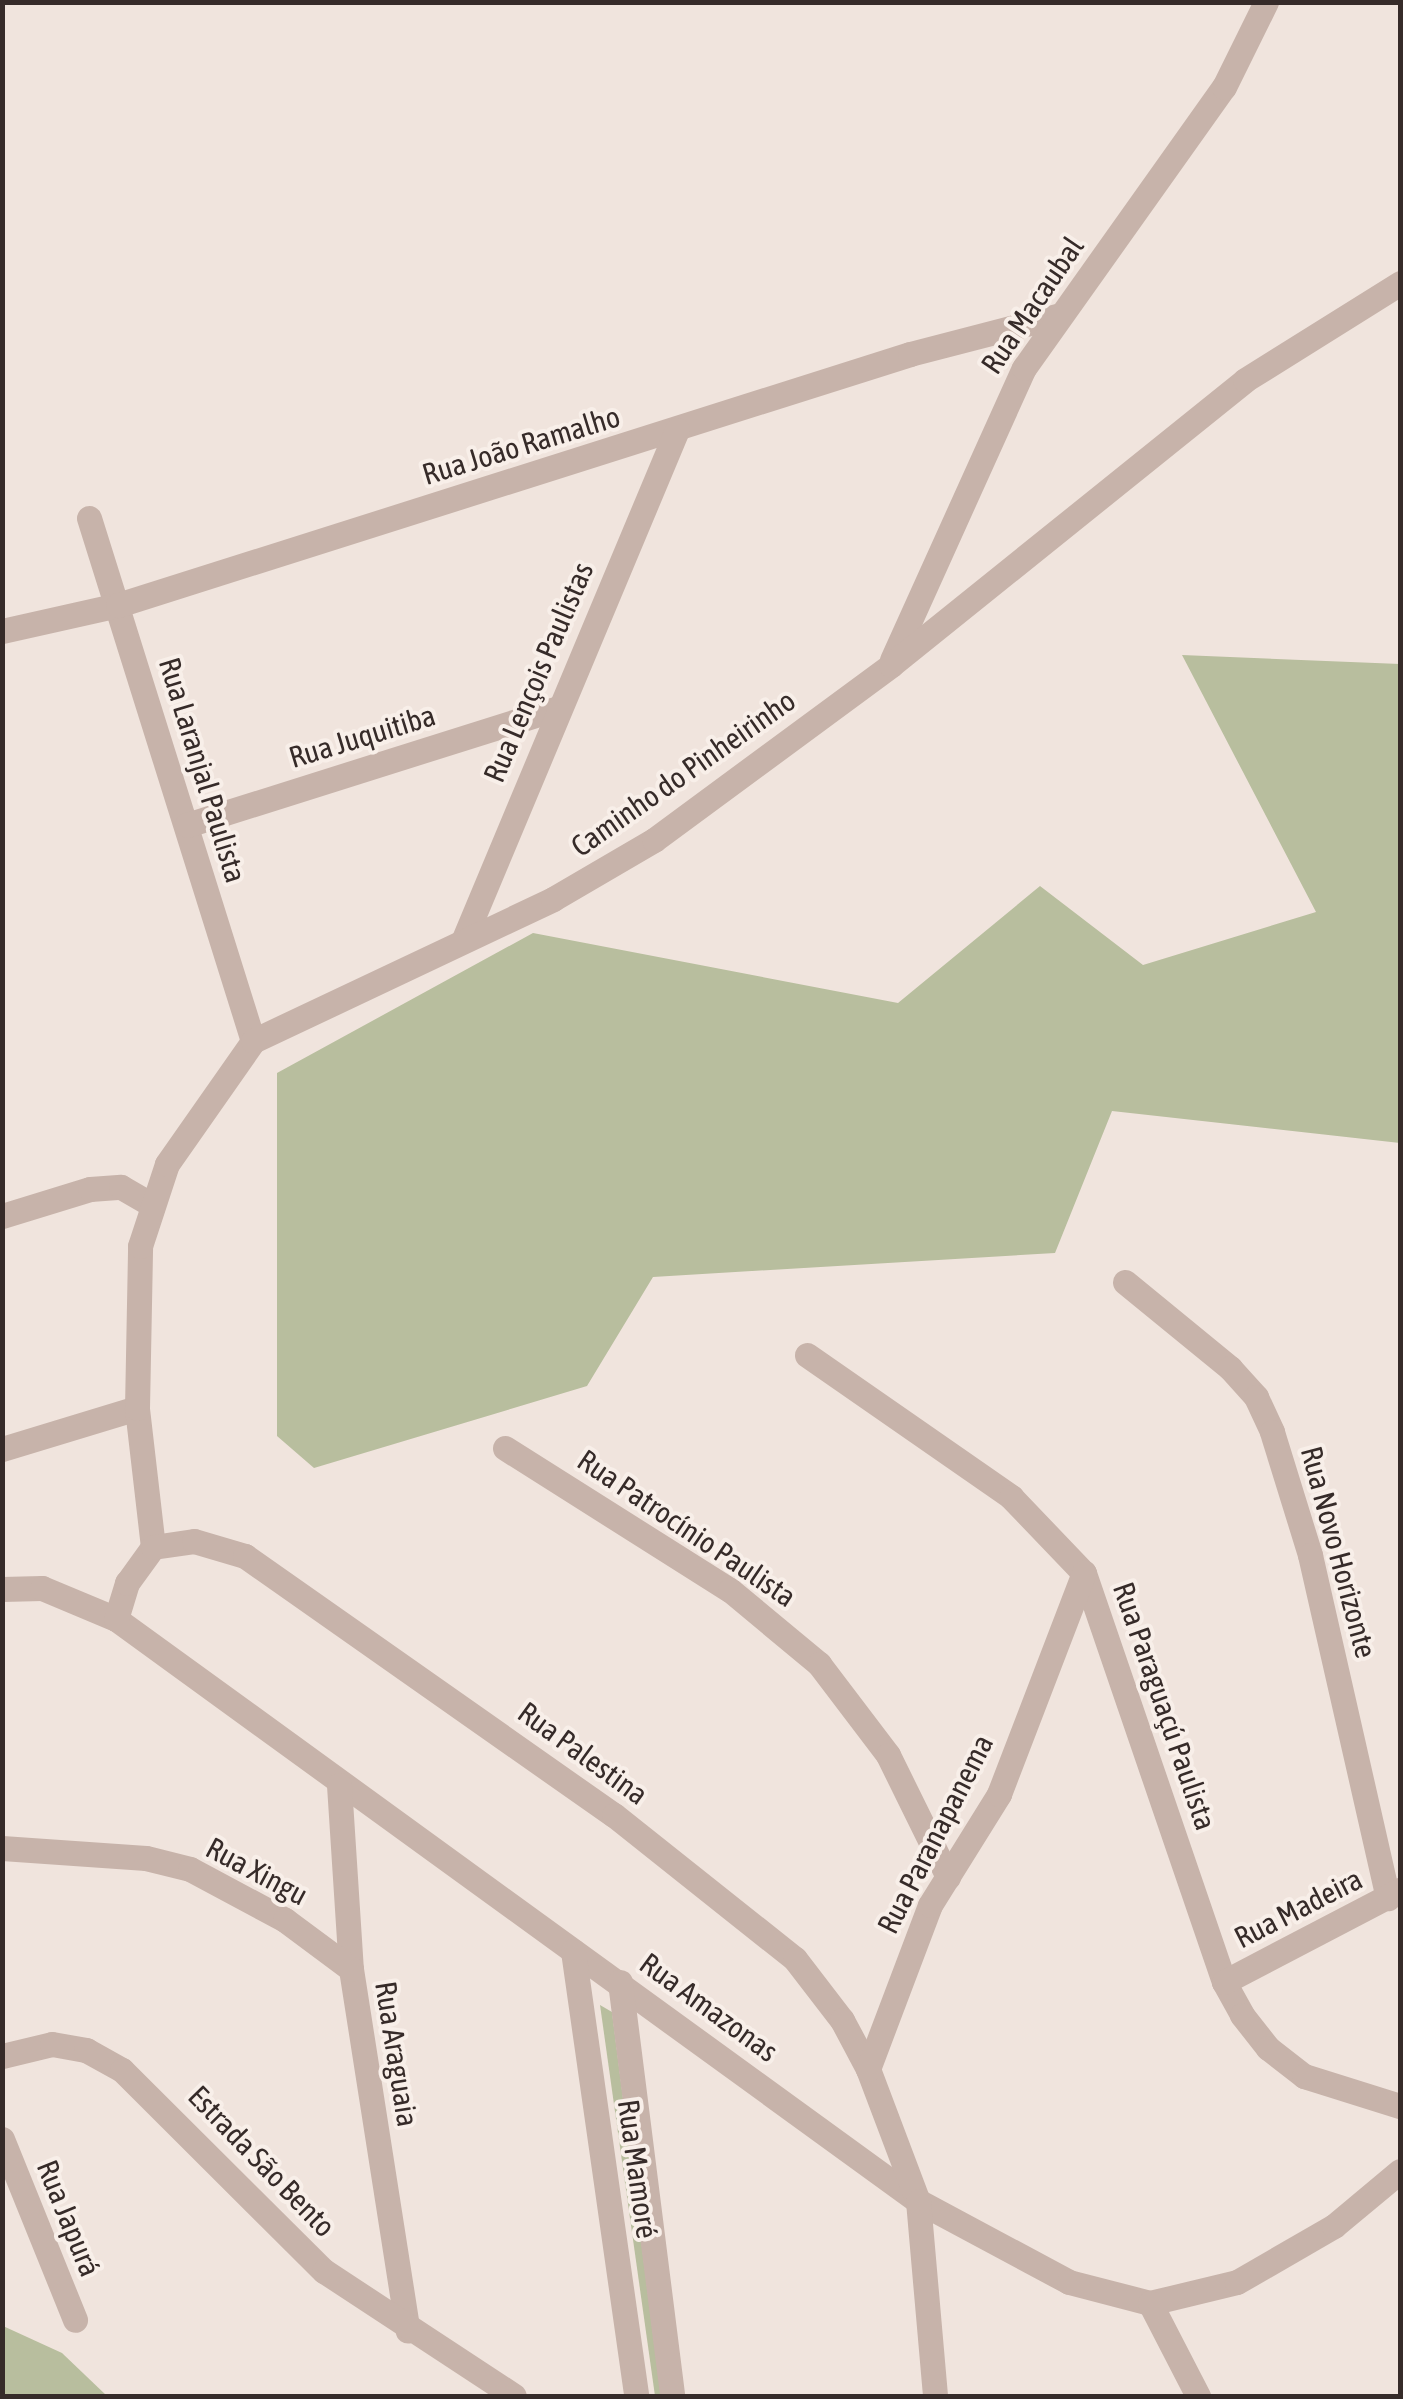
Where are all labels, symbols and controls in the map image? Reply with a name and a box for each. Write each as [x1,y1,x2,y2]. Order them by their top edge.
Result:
street label: Rua Macaubal [973,230,1091,380]
street label: Rua João Ramalho [418,398,624,492]
street label: Rua Lençois Paulistas [475,557,601,787]
street label: Rua Laranjal Paulista [152,653,254,887]
street label: Caminho do Pinheirinho [564,682,802,864]
street label: Rua Juquitiba [285,697,439,775]
street label: Rua Patrocínio Paulista [571,1442,803,1614]
street label: Rua Novo Horizonte [1293,1442,1385,1662]
street label: Rua Paraguaçú Paulista [1106,1578,1224,1834]
street label: Rua Palestina [511,1694,655,1812]
street label: Rua Paranapanema [869,1729,1001,1939]
street label: Rua Xingu [200,1829,314,1913]
street label: Rua Madeira [1228,1861,1368,1955]
street label: Rua Amazonas [633,1945,785,2069]
street label: Rua Araguaia [368,1979,426,2129]
street label: Estrada São Bento [181,2078,343,2244]
street label: Rua Mamoré [610,2097,666,2241]
street label: Rua Japurá [29,2155,109,2281]

